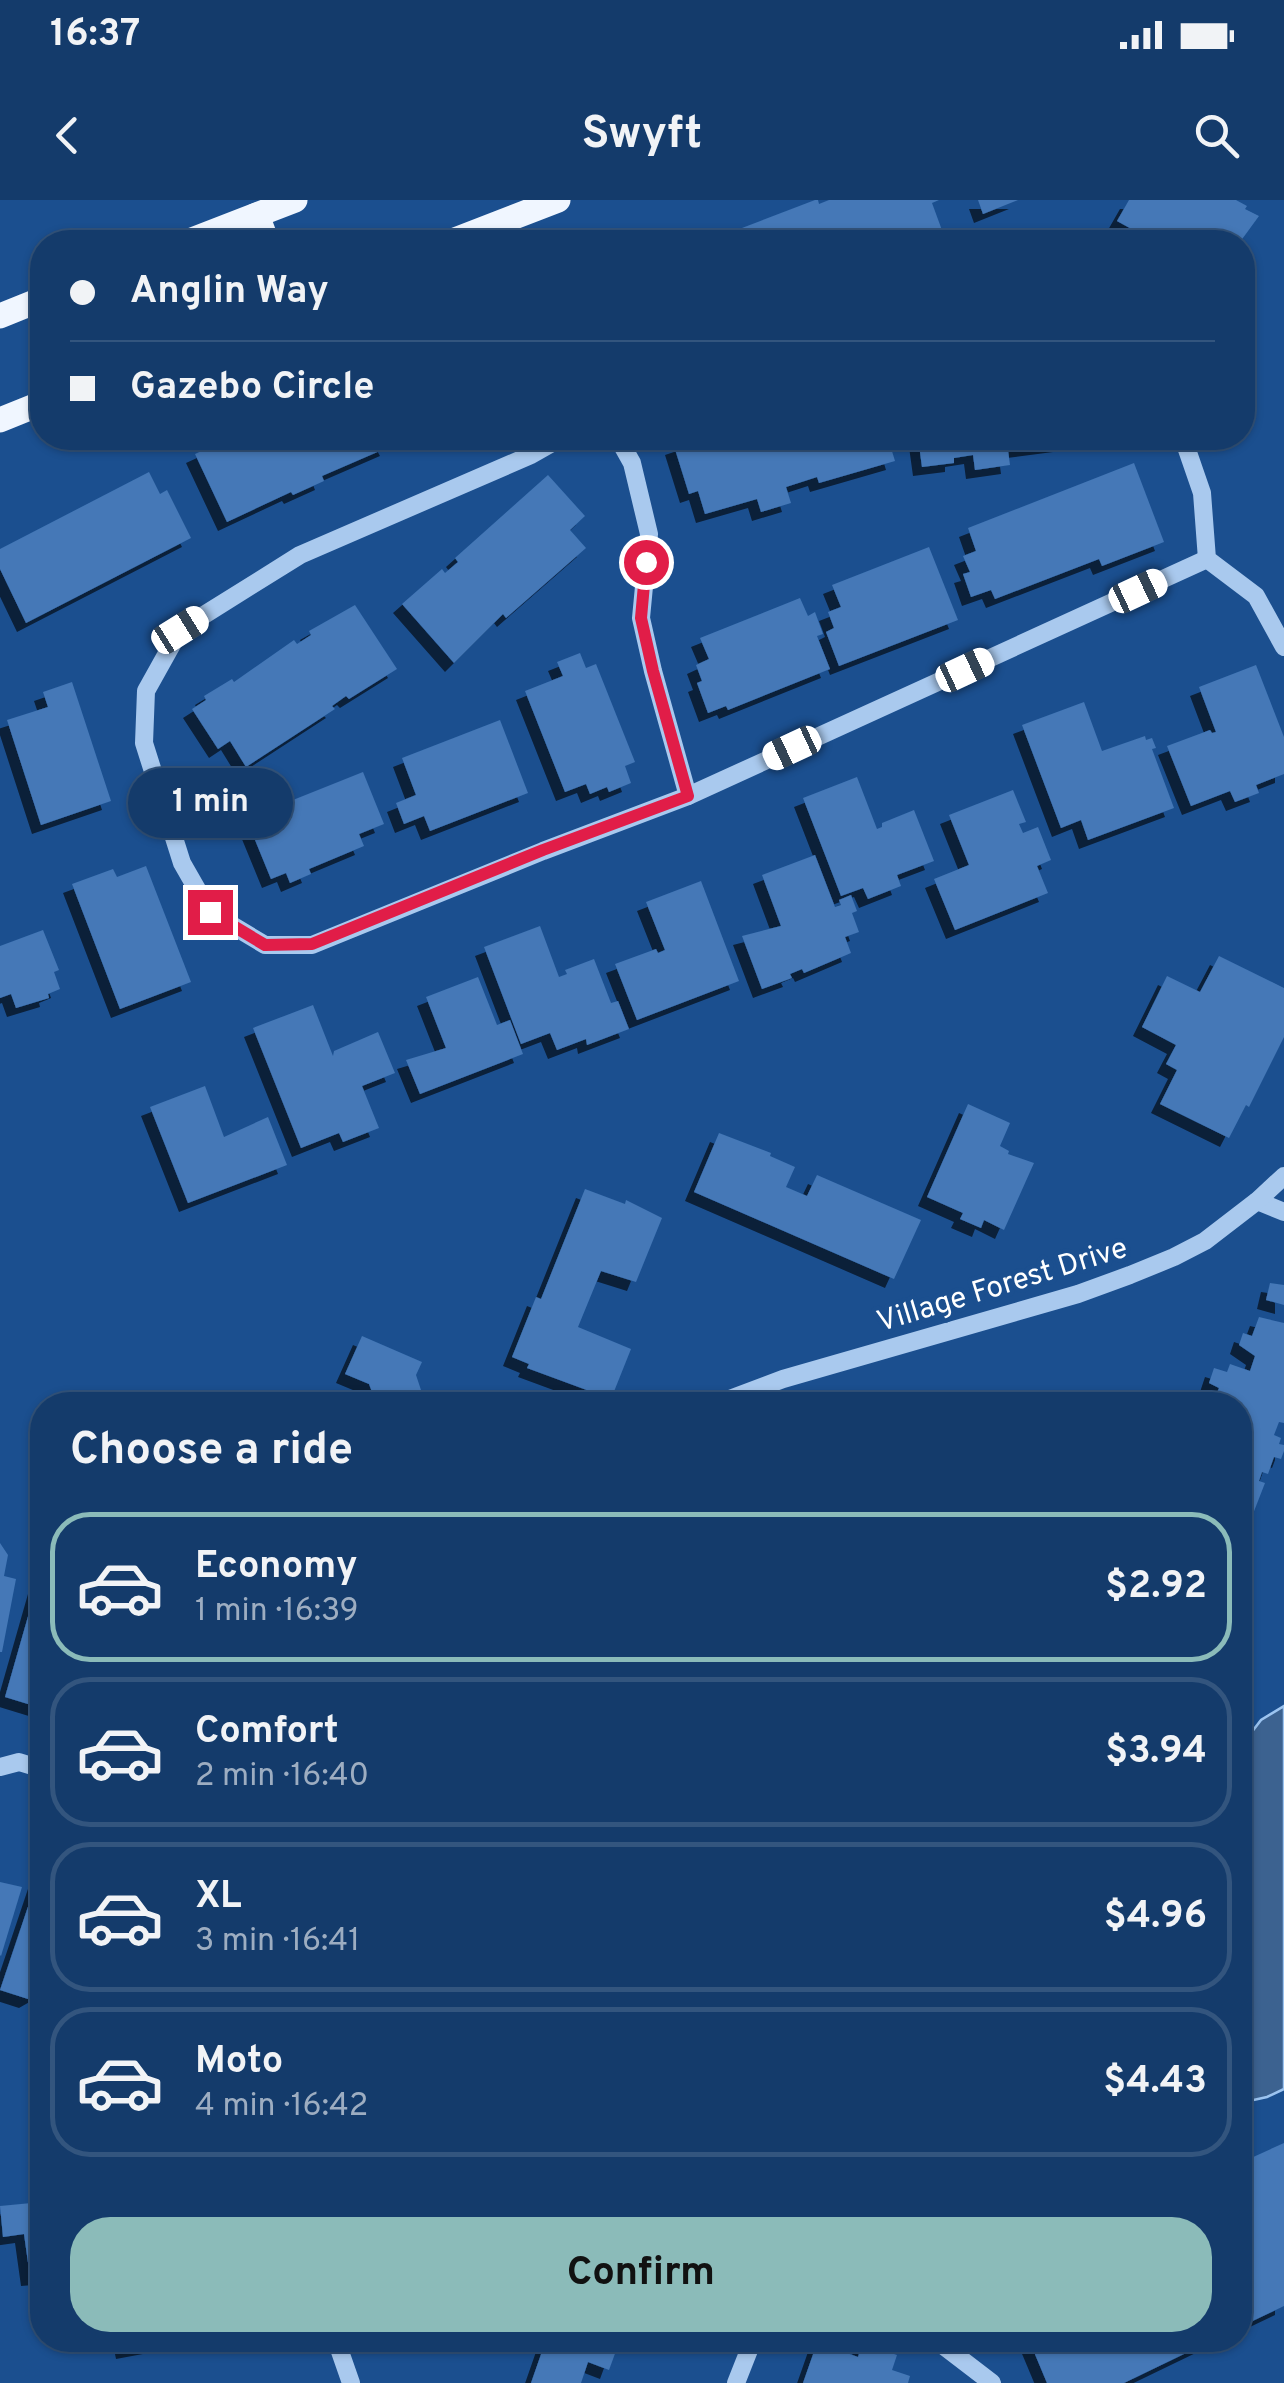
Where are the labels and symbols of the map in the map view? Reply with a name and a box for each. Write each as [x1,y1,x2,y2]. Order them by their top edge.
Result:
route start [624,540,669,585]
car [1104,565,1172,617]
car [147,601,213,659]
car [931,644,999,696]
car [758,722,826,774]
callout: 1 min [128,767,292,837]
route end [188,890,233,935]
street label: Village Forest Drive [873,1231,1133,1342]

